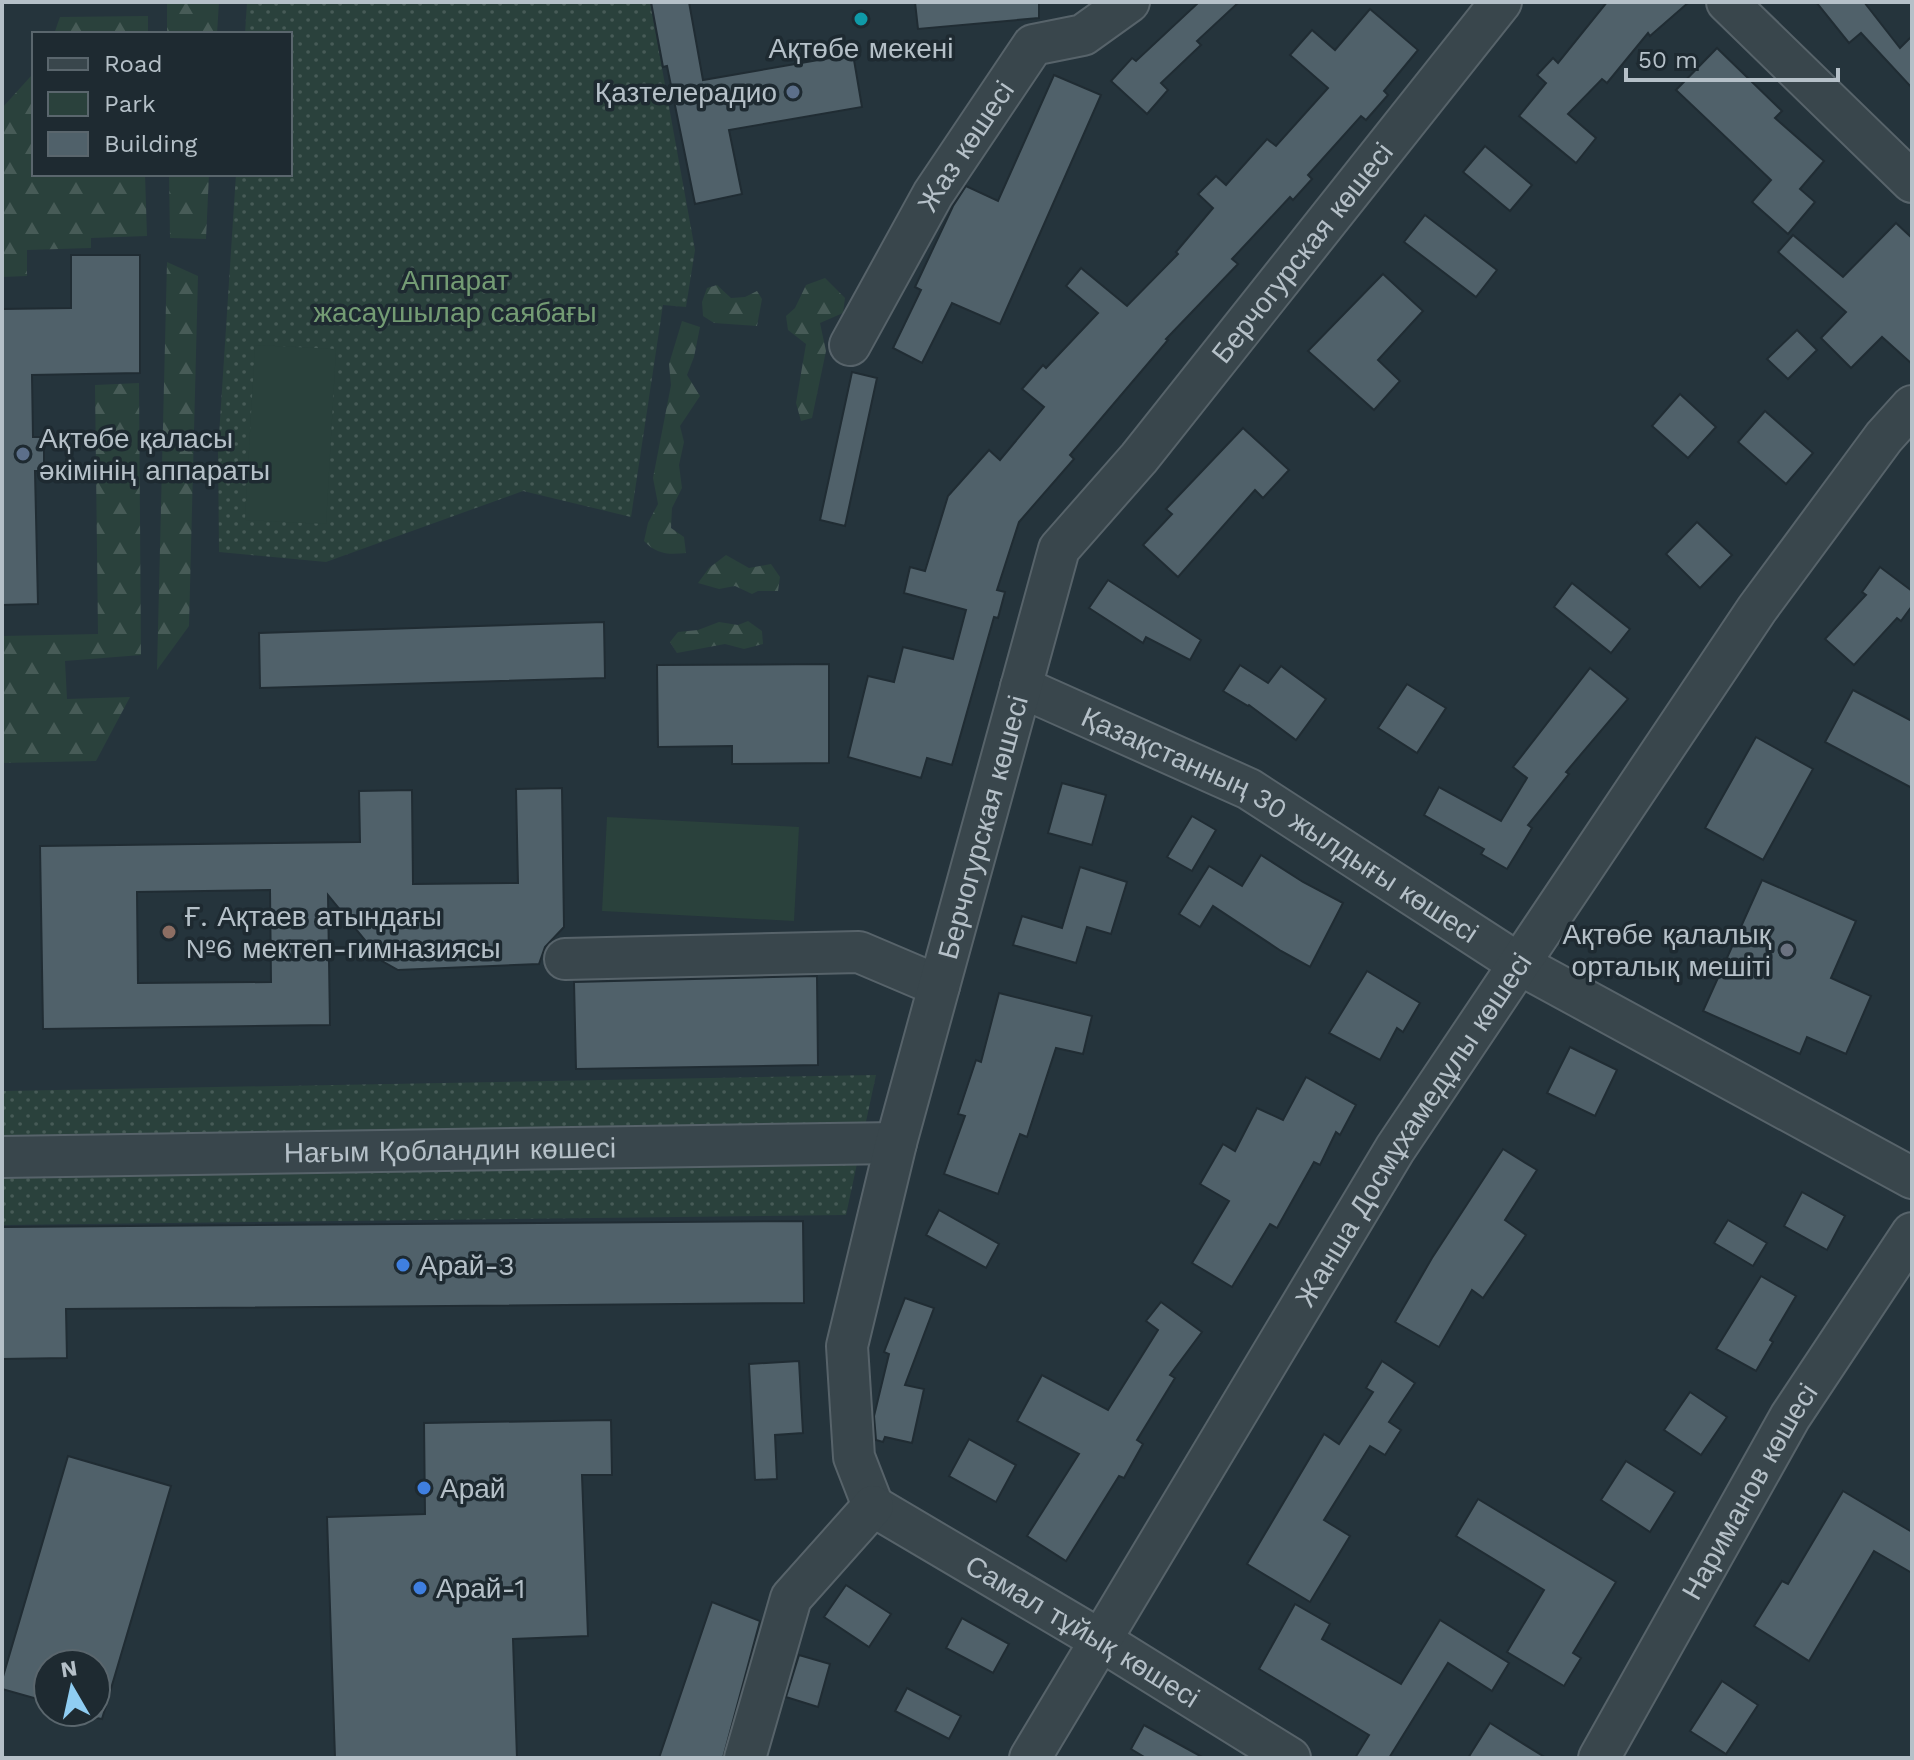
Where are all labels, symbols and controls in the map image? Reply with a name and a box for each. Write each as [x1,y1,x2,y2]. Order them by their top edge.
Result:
marker: Ақтөбе мекені [852,10,870,28]
legend [32,32,292,176]
place label: Ақтөбе мекені [769,32,953,65]
scale bar [1626,32,1838,82]
text: 50 m [1638,46,1698,74]
text: Road [104,50,163,78]
street label: Жаз көшесі [910,75,1021,217]
place label: Қазтелерадио [595,76,777,109]
marker: Қазтелерадио [784,83,802,101]
text: Park [104,90,156,118]
text: Building [104,130,197,158]
street label: Берчогурская көшесі [1205,136,1400,369]
park label: Аппарат жасаушылар саябағы [313,264,597,329]
place label: Ақтөбе қаласы әкімінің аппараты [39,422,270,487]
marker: Ақтөбе қаласы әкімінің аппараты [14,445,32,463]
street label: Берчогурская көшесі [931,692,1035,963]
street label: Қазақстанның 30 жылдығы көшесі [1077,700,1484,950]
place label: Ғ. Ақтаев атындағы №6 мектеп-гимназиясы [184,900,501,965]
place label: Ақтөбе қалалық орталық мешіті [1562,918,1772,983]
marker: Ғ. Ақтаев атындағы №6 мектеп-гимназиясы [160,923,178,941]
marker: Ақтөбе қалалық орталық мешіті [1778,941,1796,959]
street label: Жанша Досмұхамедұлы көшесі [1288,947,1538,1312]
street label: Нағым Қобландин көшесі [284,1131,616,1169]
place label: Арай-3 [419,1249,515,1282]
marker: Арай-3 [394,1256,412,1274]
street label: Нариманов көшесі [1675,1377,1824,1605]
place label: Арай [440,1472,505,1505]
marker: Арай [415,1479,433,1497]
street label: Самал тұйық көшесі [960,1548,1206,1714]
place label: Арай-1 [436,1572,526,1605]
marker: Арай-1 [411,1579,429,1597]
north arrow [32,1648,112,1728]
text: N [59,1655,79,1682]

